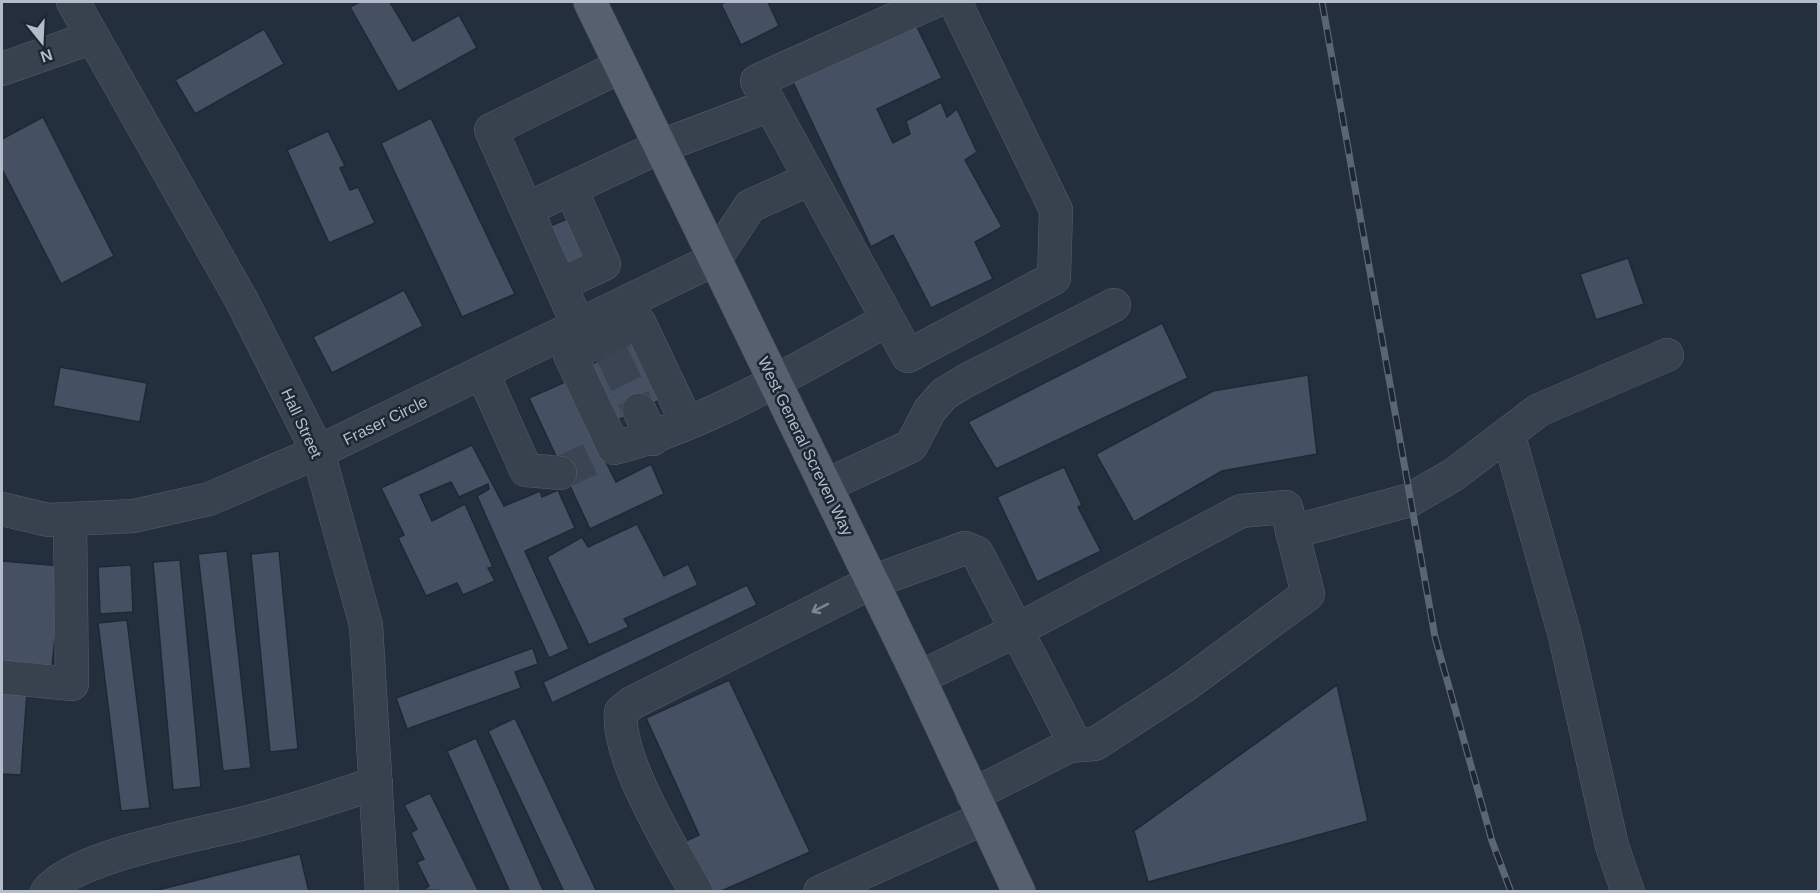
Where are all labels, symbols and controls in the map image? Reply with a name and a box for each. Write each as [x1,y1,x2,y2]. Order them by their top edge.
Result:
north arrow [12,12,72,72]
text: N [38,46,55,66]
street label: West General Screven Way [755,354,856,538]
street label: Hall Street [278,386,325,461]
street label: Fraser Circle [340,393,430,448]
one-way arrow [811,603,829,615]

